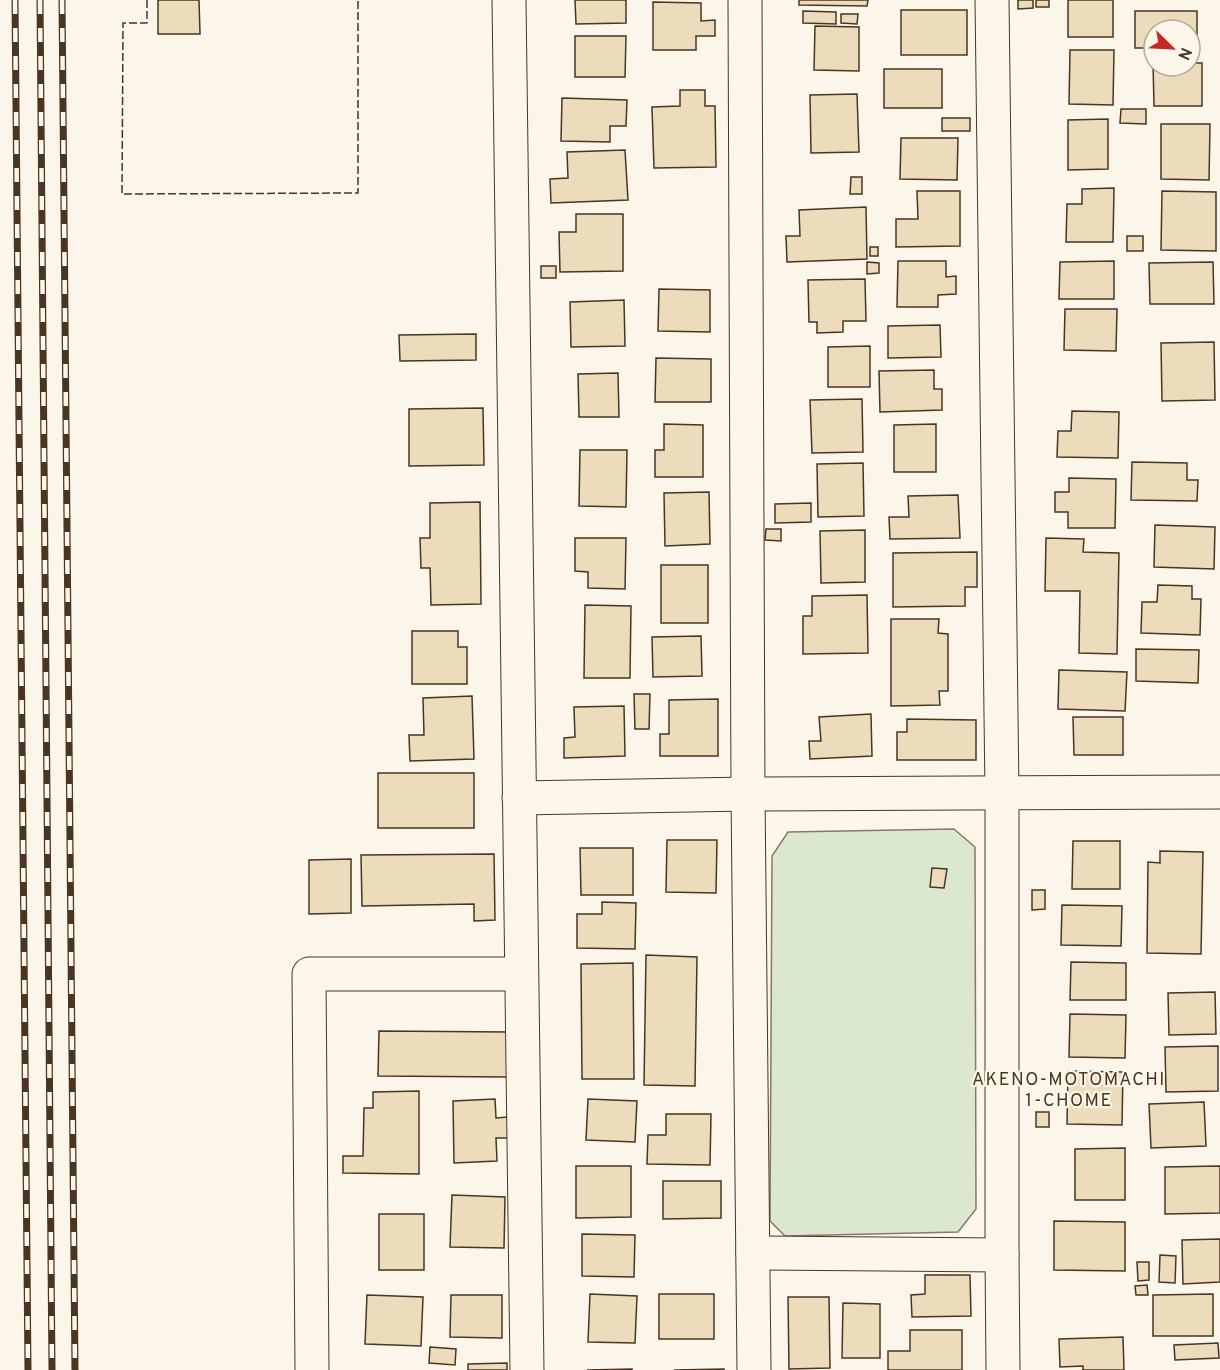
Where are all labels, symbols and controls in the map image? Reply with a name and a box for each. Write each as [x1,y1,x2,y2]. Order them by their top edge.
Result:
north arrow [1142,18,1202,78]
text: N [1172,44,1195,63]
district label: AKENO-MOTOMACHI 1-CHOME [972,1069,1166,1113]

